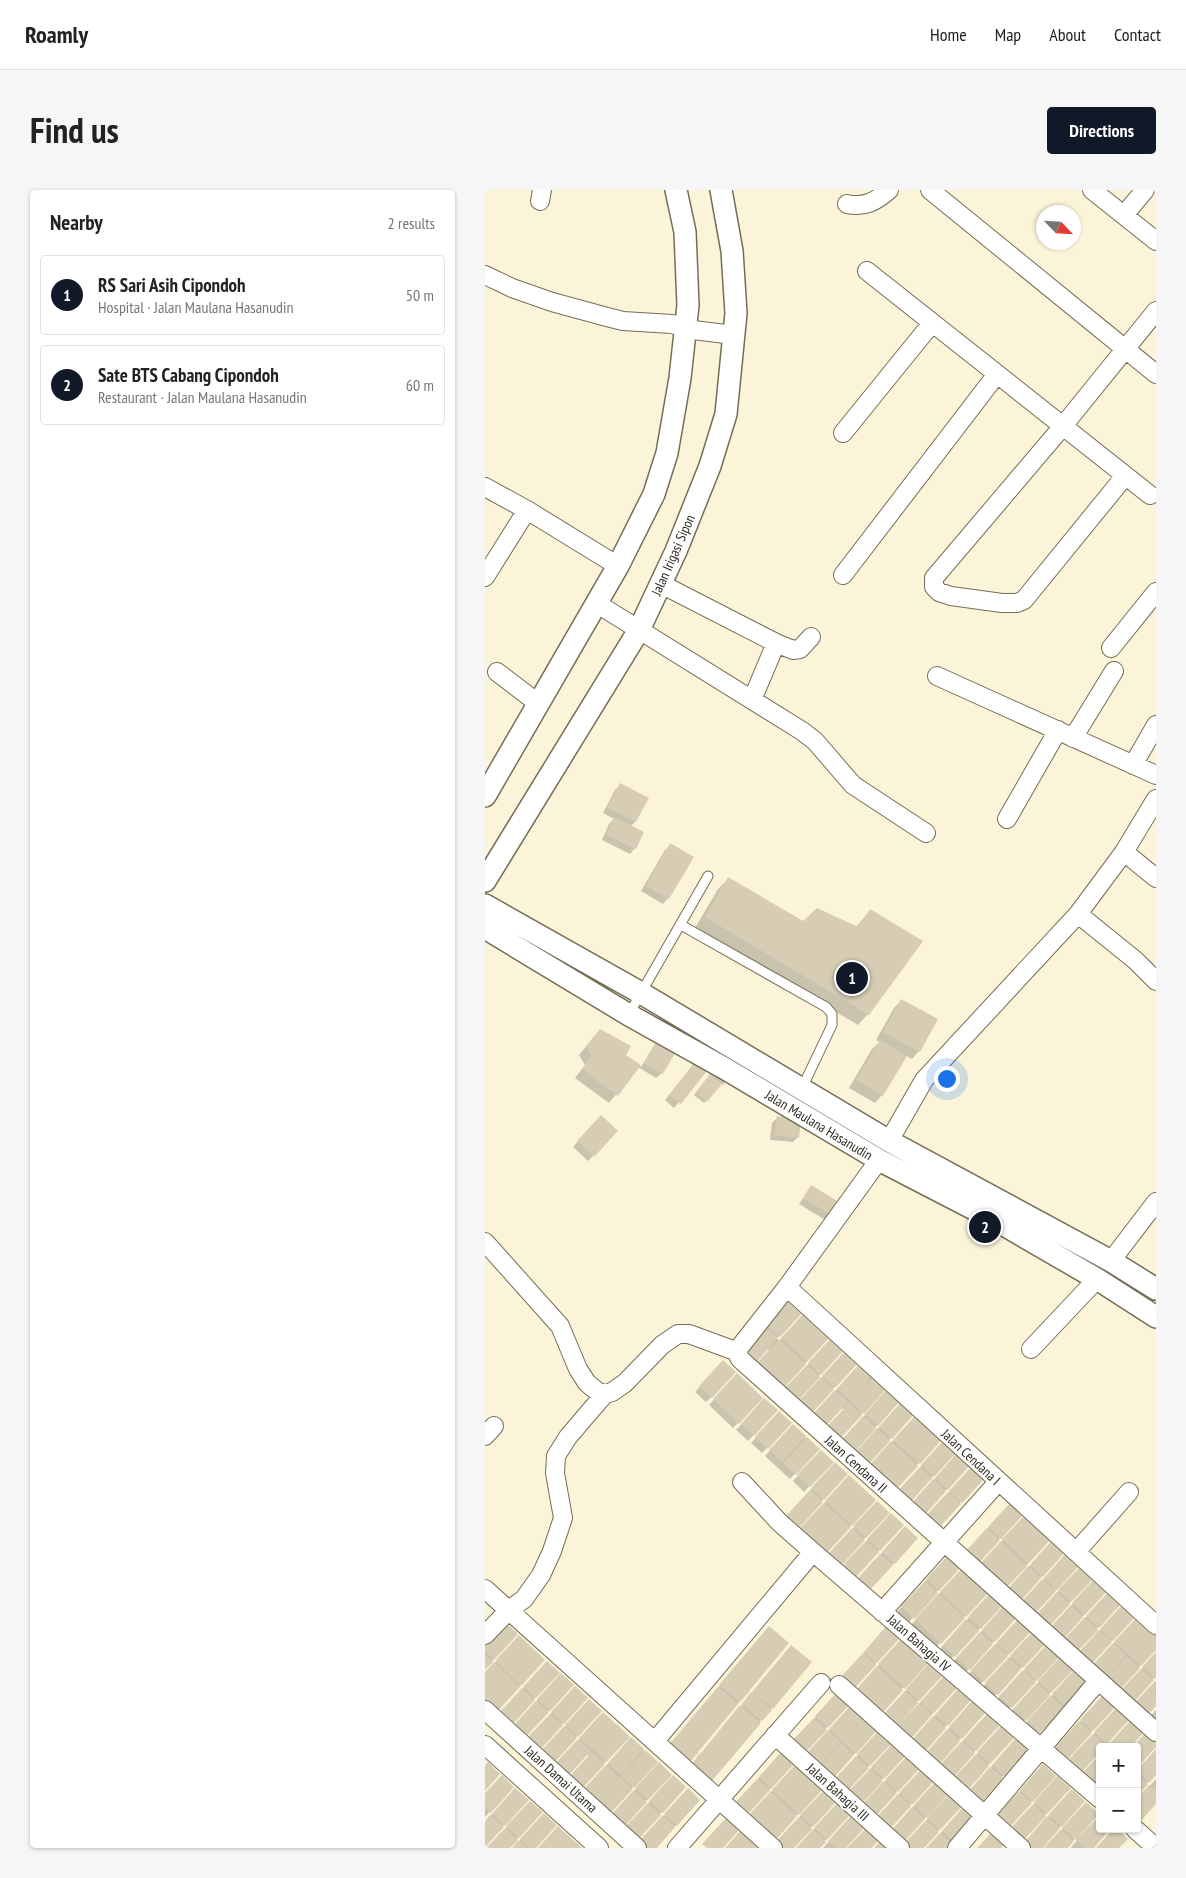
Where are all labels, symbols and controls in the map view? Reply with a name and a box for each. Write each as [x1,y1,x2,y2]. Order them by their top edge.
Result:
text: Roamly [25,19,88,50]
text: Home [930,23,967,46]
text: Map [995,23,1021,46]
text: About [1049,23,1086,46]
text: Contact [1114,23,1161,46]
text: Find us [30,107,119,153]
button: Directions [1047,107,1156,154]
north arrow [1036,205,1081,250]
text: Nearby [50,209,103,236]
text: 2 results [388,213,435,233]
text: RS Sari Asih Cipondoh [98,273,246,297]
text: 1 [63,285,71,305]
text: 50 m [406,285,434,305]
text: Hospital · Jalan Maulana Hasanudin [98,297,294,317]
text: Sate BTS Cabang Cipondoh [98,363,279,387]
text: 2 [63,375,71,395]
text: 60 m [406,375,434,395]
text: Restaurant · Jalan Maulana Hasanudin [98,387,307,407]
street label: Jalan Irigasi Sipon [647,512,699,599]
pin: 1 [836,959,868,997]
your location [934,1066,960,1092]
street label: Jalan Maulana Hasanudin [761,1085,876,1164]
pin: 2 [969,1208,1001,1246]
street label: Jalan Cendana I [937,1424,1004,1489]
street label: Jalan Cendana II [820,1431,891,1497]
street label: Jalan Bahagia IV [883,1610,955,1676]
street label: Jalan Damai Utama [520,1741,601,1816]
map controls [1096,1743,1141,1833]
button: + [1096,1743,1141,1788]
street label: Jalan Bahagia III [802,1758,873,1825]
button: − [1096,1788,1141,1833]

